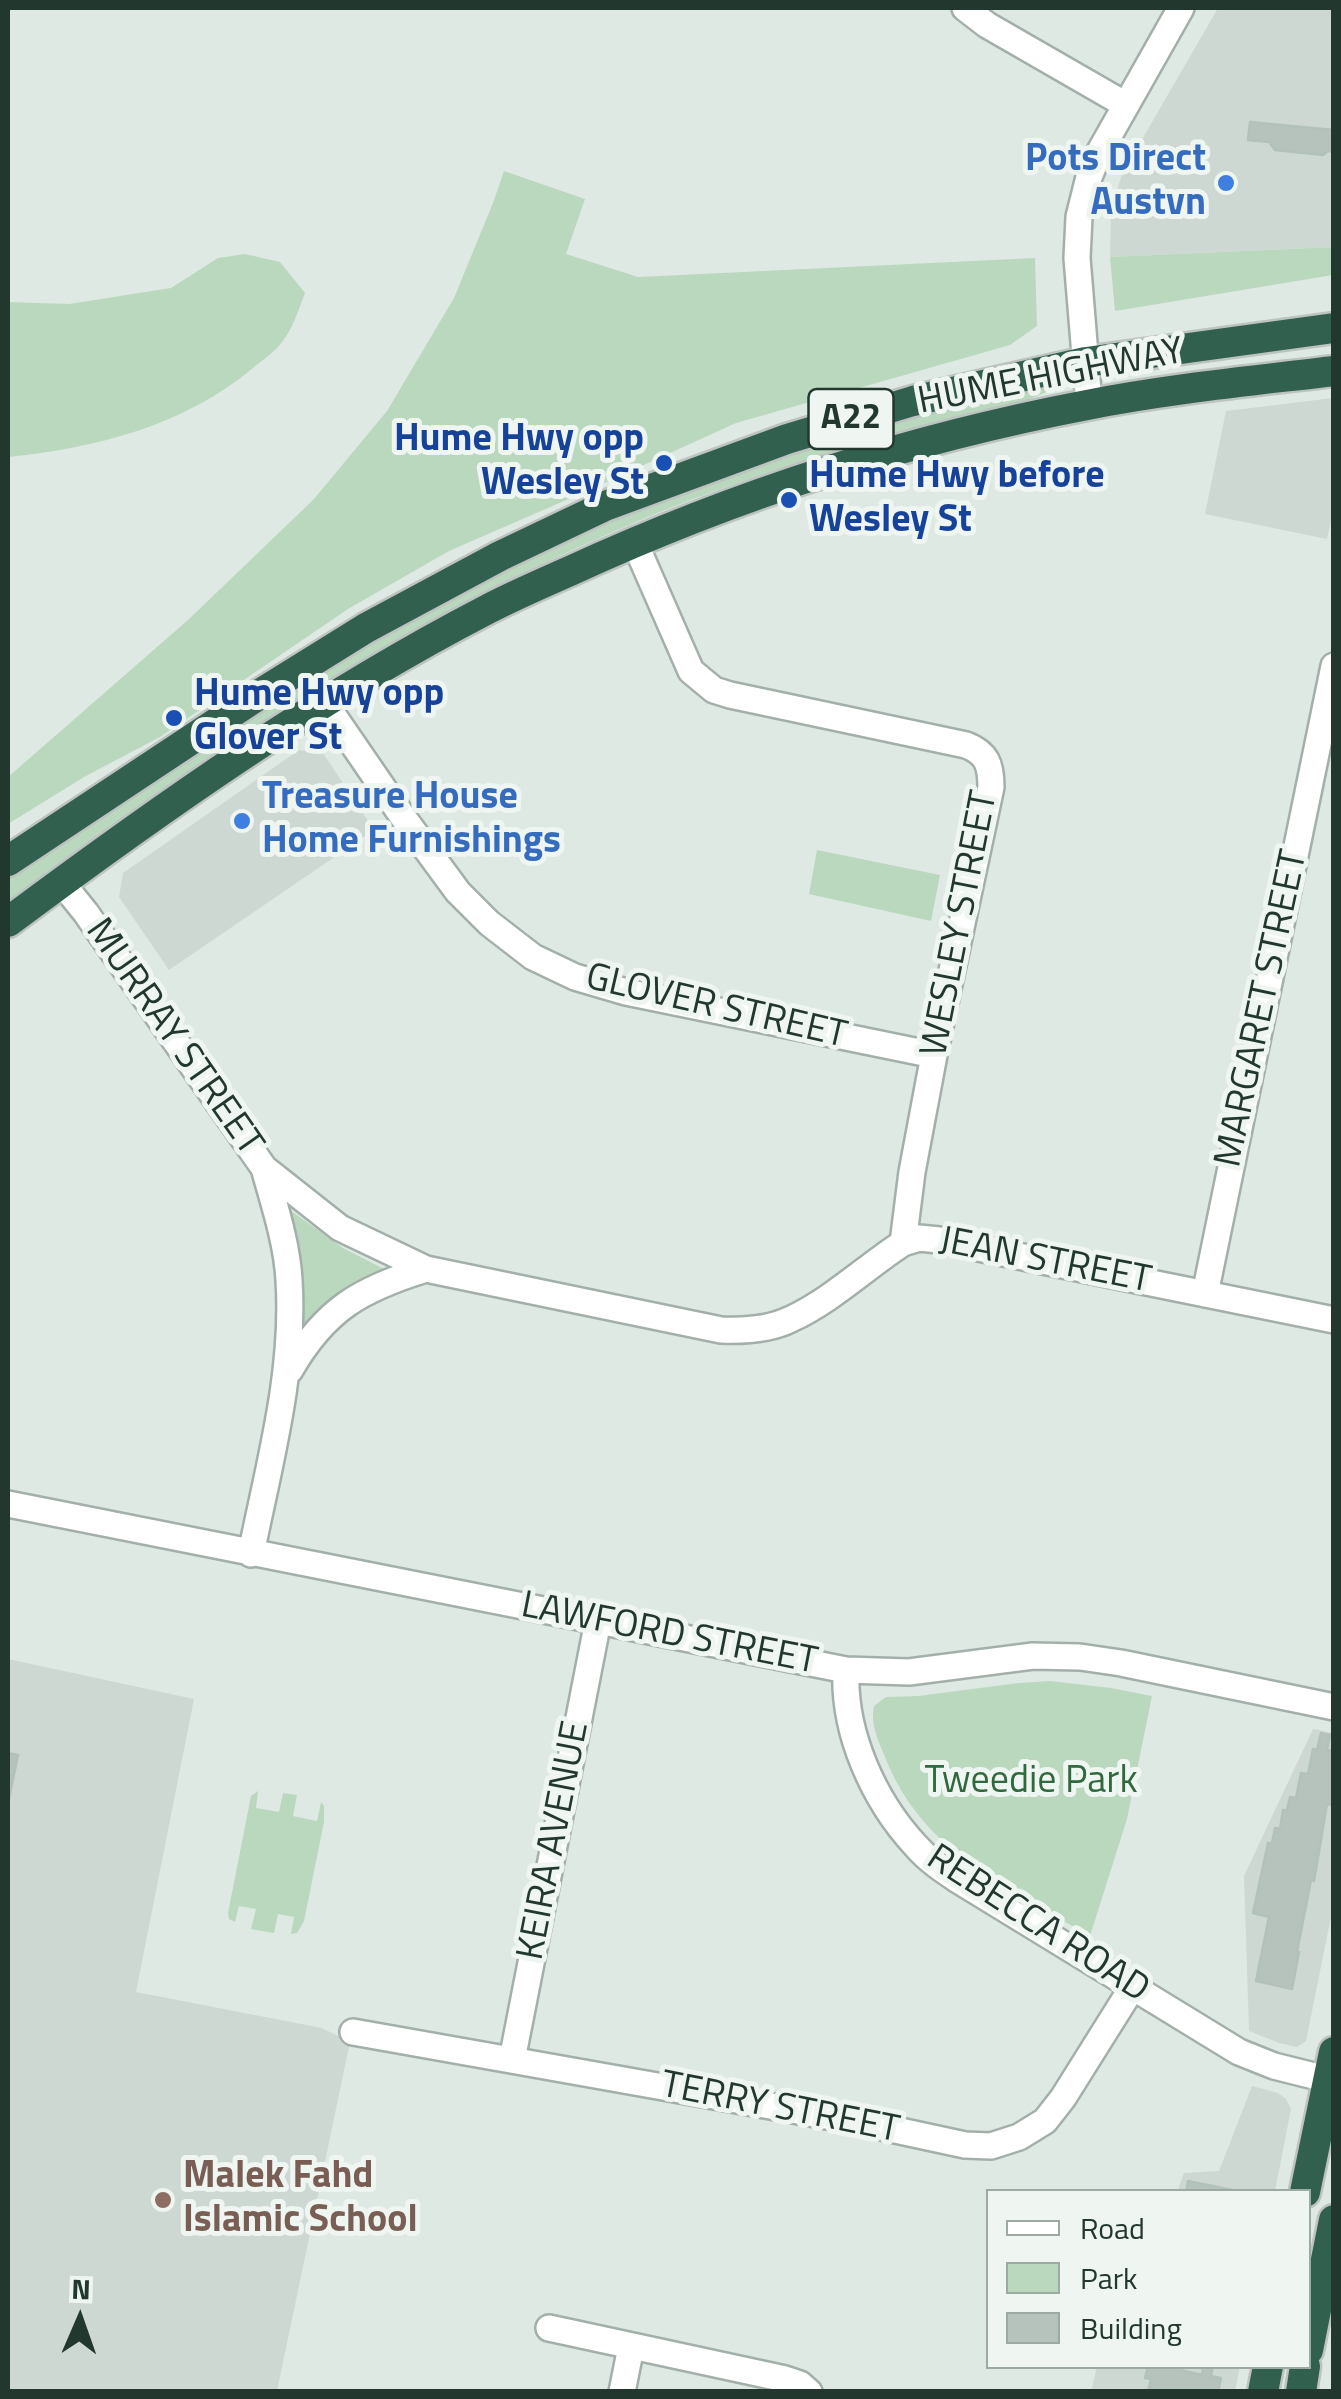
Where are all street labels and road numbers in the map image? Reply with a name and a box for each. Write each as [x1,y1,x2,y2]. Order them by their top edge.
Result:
street label: HUME HIGHWAY [914,330,1188,426]
road number: A22 [808,389,894,449]
street label: WESLEY STREET [913,788,1009,1060]
street label: MARGARET STREET [1207,846,1319,1172]
street label: MURRAY STREET [74,911,272,1165]
street label: GLOVER STREET [581,956,851,1060]
street label: JEAN STREET [935,1219,1155,1305]
street label: LAWFORD STREET [517,1584,821,1686]
street label: KEIRA AVENUE [510,1718,600,1964]
street label: REBECCA ROAD [917,1836,1157,2014]
street label: TERRY STREET [657,2064,903,2154]

